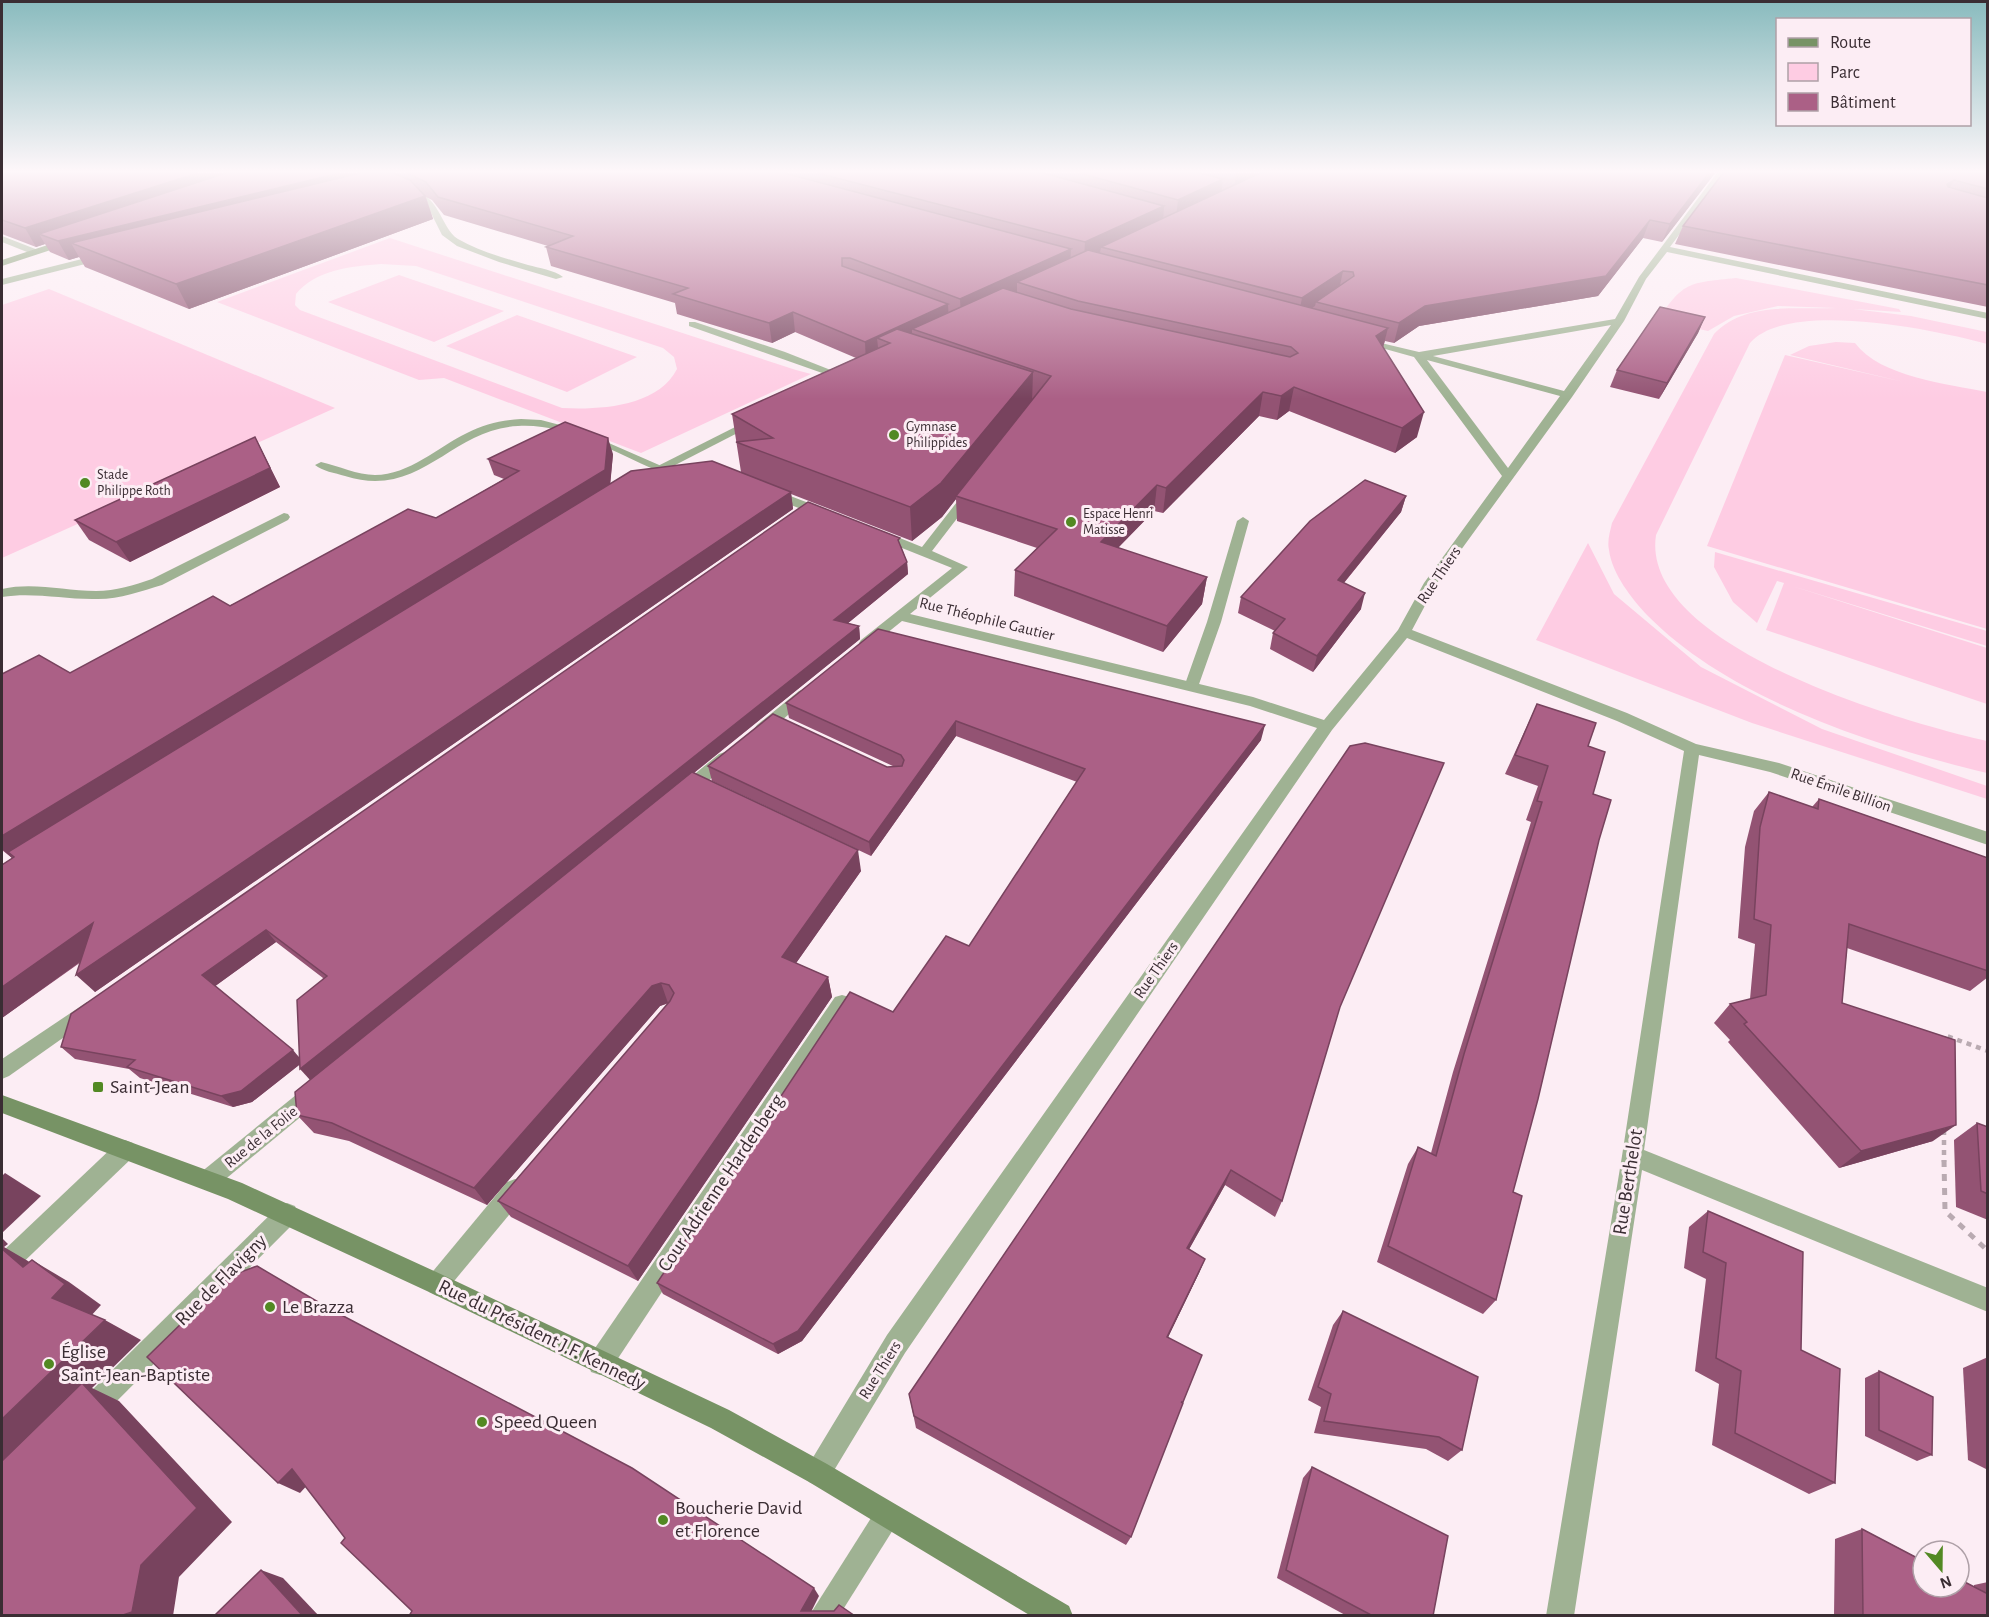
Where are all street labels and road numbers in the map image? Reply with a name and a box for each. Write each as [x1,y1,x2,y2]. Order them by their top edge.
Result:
street label: Rue Thiers [1414,543,1464,606]
street label: Rue Théophile Gautier [918,594,1057,644]
street label: Rue Émile Billion [1789,763,1894,815]
street label: Rue Thiers [1131,939,1181,1001]
street label: Cour Adrienne Hardenberg [654,1091,788,1275]
street label: Rue de la Folie [222,1103,300,1171]
street label: Rue Berthelot [1610,1127,1646,1236]
street label: Rue de Flavigny [171,1230,271,1330]
street label: Rue du Président J.F. Kennedy [435,1276,649,1394]
street label: Rue Thiers [856,1338,904,1402]

